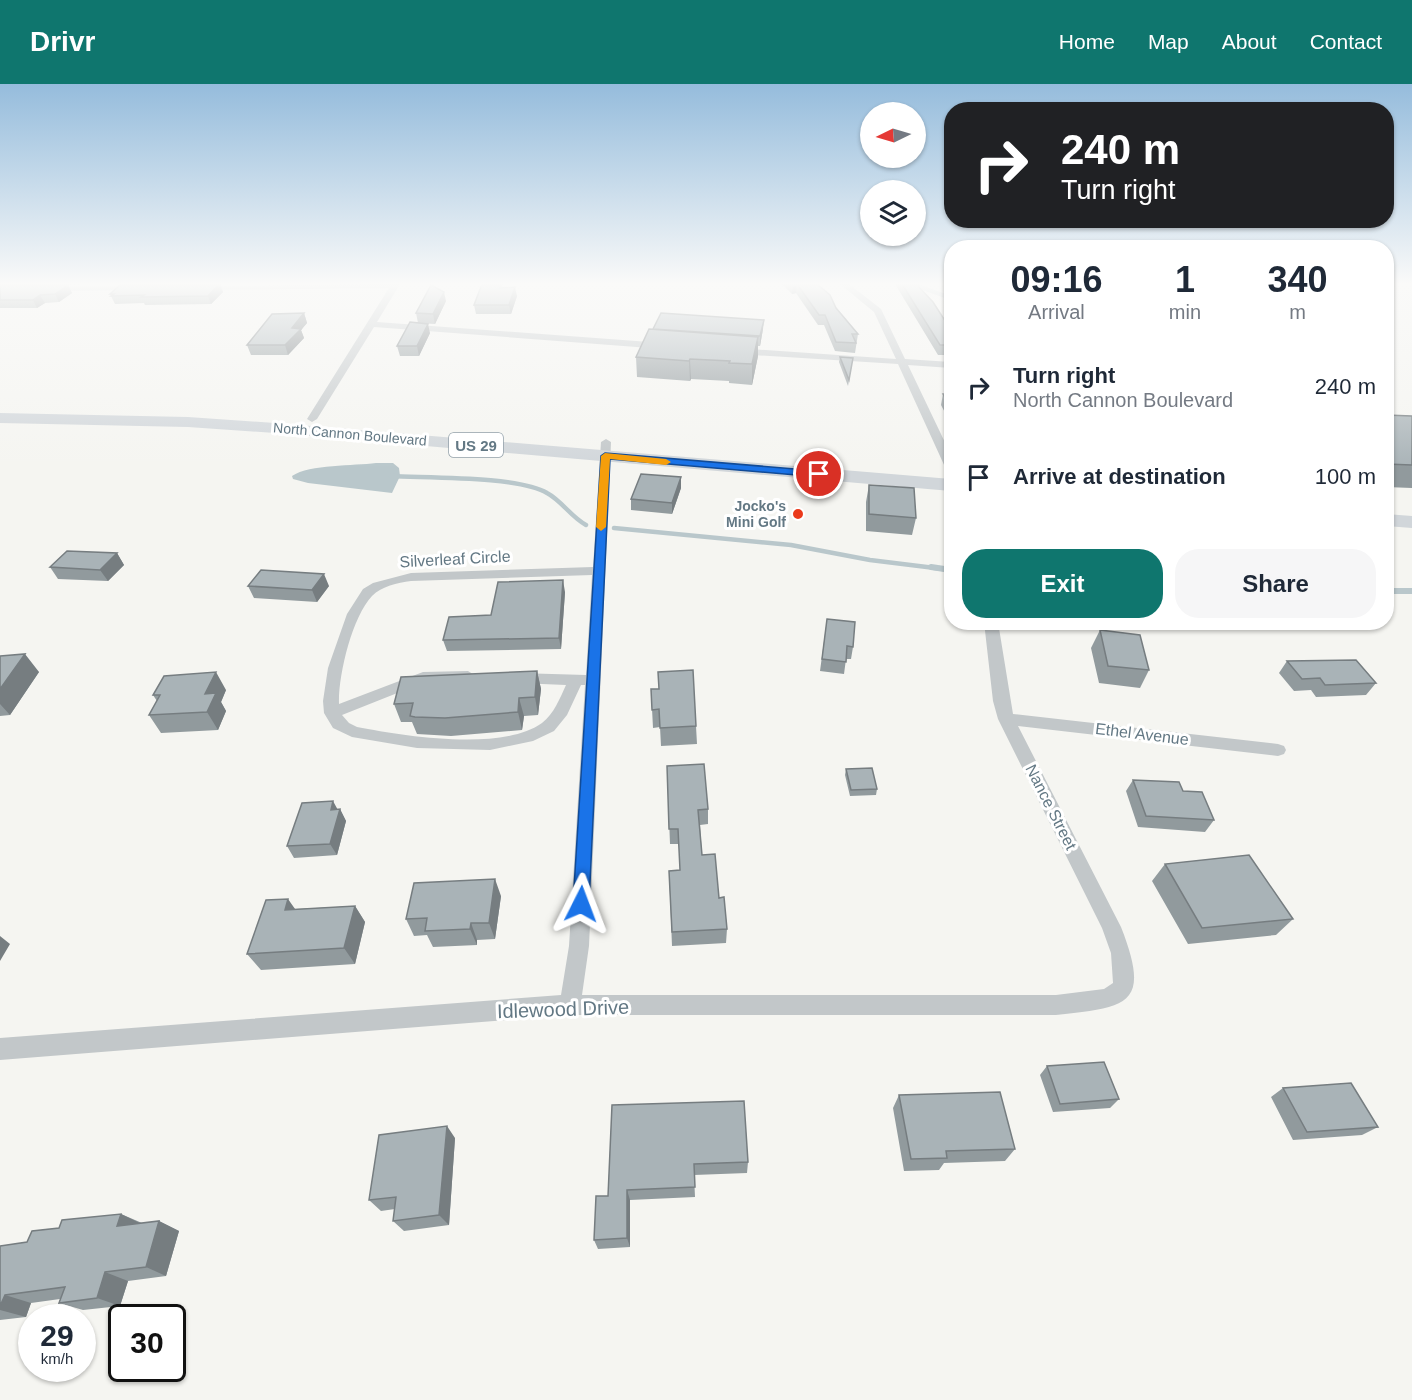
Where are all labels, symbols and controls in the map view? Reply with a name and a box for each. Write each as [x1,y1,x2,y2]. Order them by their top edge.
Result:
text: Drivr [30,26,95,57]
text: Home [1059,30,1115,53]
text: Map [1148,30,1189,53]
text: About [1222,30,1277,53]
text: Contact [1310,30,1382,53]
north arrow [860,102,926,168]
map controls [860,102,926,246]
icon: right [962,126,1040,204]
text: 240 m [1061,126,1180,173]
text: Turn right [1061,175,1176,205]
button: layers [860,180,926,246]
text: 09:16 [1010,259,1102,300]
text: 1 [1175,259,1195,300]
text: 340 [1267,259,1328,300]
text: Arrival [1028,301,1085,323]
text: min [1169,301,1201,323]
text: m [1289,301,1306,323]
text: Turn right [1013,363,1115,388]
icon: right [962,371,995,404]
text: 240 m [1315,374,1376,399]
text: North Cannon Boulevard [1013,389,1233,411]
street label: North Cannon Boulevard [273,419,427,449]
road number: US 29 [449,433,503,457]
pin [793,448,844,499]
icon: arrive [802,457,835,490]
icon: arrive [962,461,995,494]
text: Arrive at destination [1013,464,1226,489]
text: 100 m [1315,464,1376,489]
place label: Jocko's Mini Golf [726,498,786,530]
marker: Jocko's Mini Golf [791,507,805,521]
street label: Silverleaf Circle [399,548,511,570]
button: Exit [962,549,1163,618]
button: Share [1175,549,1376,618]
street label: Ethel Avenue [1094,720,1190,748]
street label: Nance Street [1022,762,1080,853]
position arrow [549,872,613,936]
street label: Idlewood Drive [497,996,629,1022]
speed limit sign: 30 [108,1304,186,1382]
text: 29 [40,1319,74,1352]
text: km/h [41,1350,73,1367]

